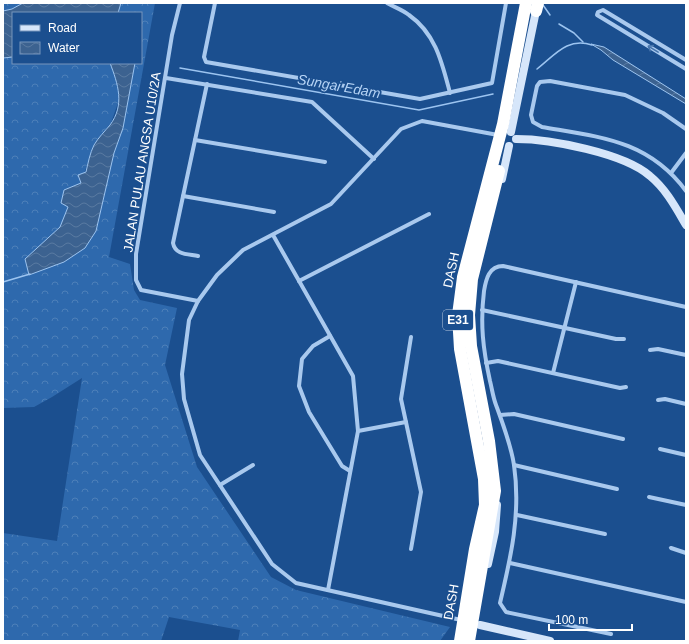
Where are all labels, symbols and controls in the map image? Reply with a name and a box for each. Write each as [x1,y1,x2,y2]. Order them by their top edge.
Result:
legend [12,12,142,64]
text: Road [48,21,77,35]
text: Water [48,41,80,55]
one-way arrow [647,45,659,53]
street label: JALAN PULAU ANGSA U10/2A [120,71,164,253]
water label: Sungai Edam [296,71,382,101]
street label: DASH [440,251,462,289]
road number: E31 [443,310,473,330]
street label: DASH [440,583,462,621]
scale bar [549,606,632,632]
text: 100 m [555,613,588,627]

